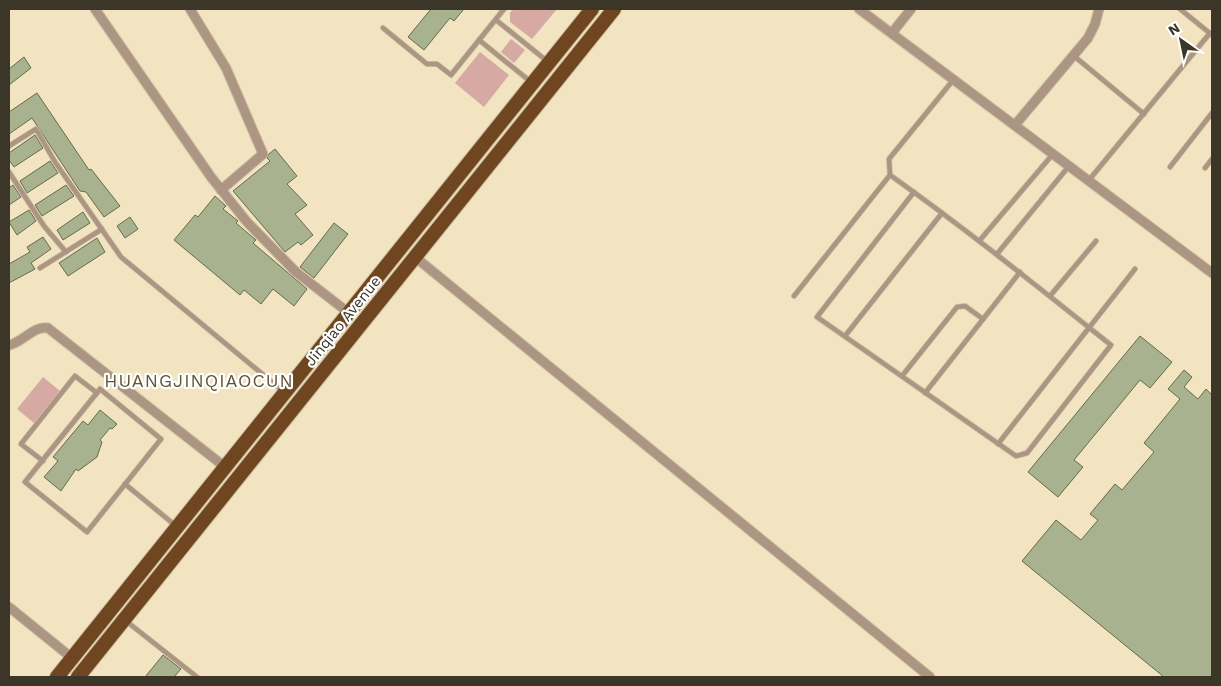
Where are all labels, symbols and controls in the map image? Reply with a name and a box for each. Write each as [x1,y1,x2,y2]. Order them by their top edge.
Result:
north arrow [1156,15,1206,65]
text: N [1165,20,1183,39]
street label: Jinqiao Avenue [301,273,385,369]
district label: HUANGJINQIAOCUN [104,370,294,391]

